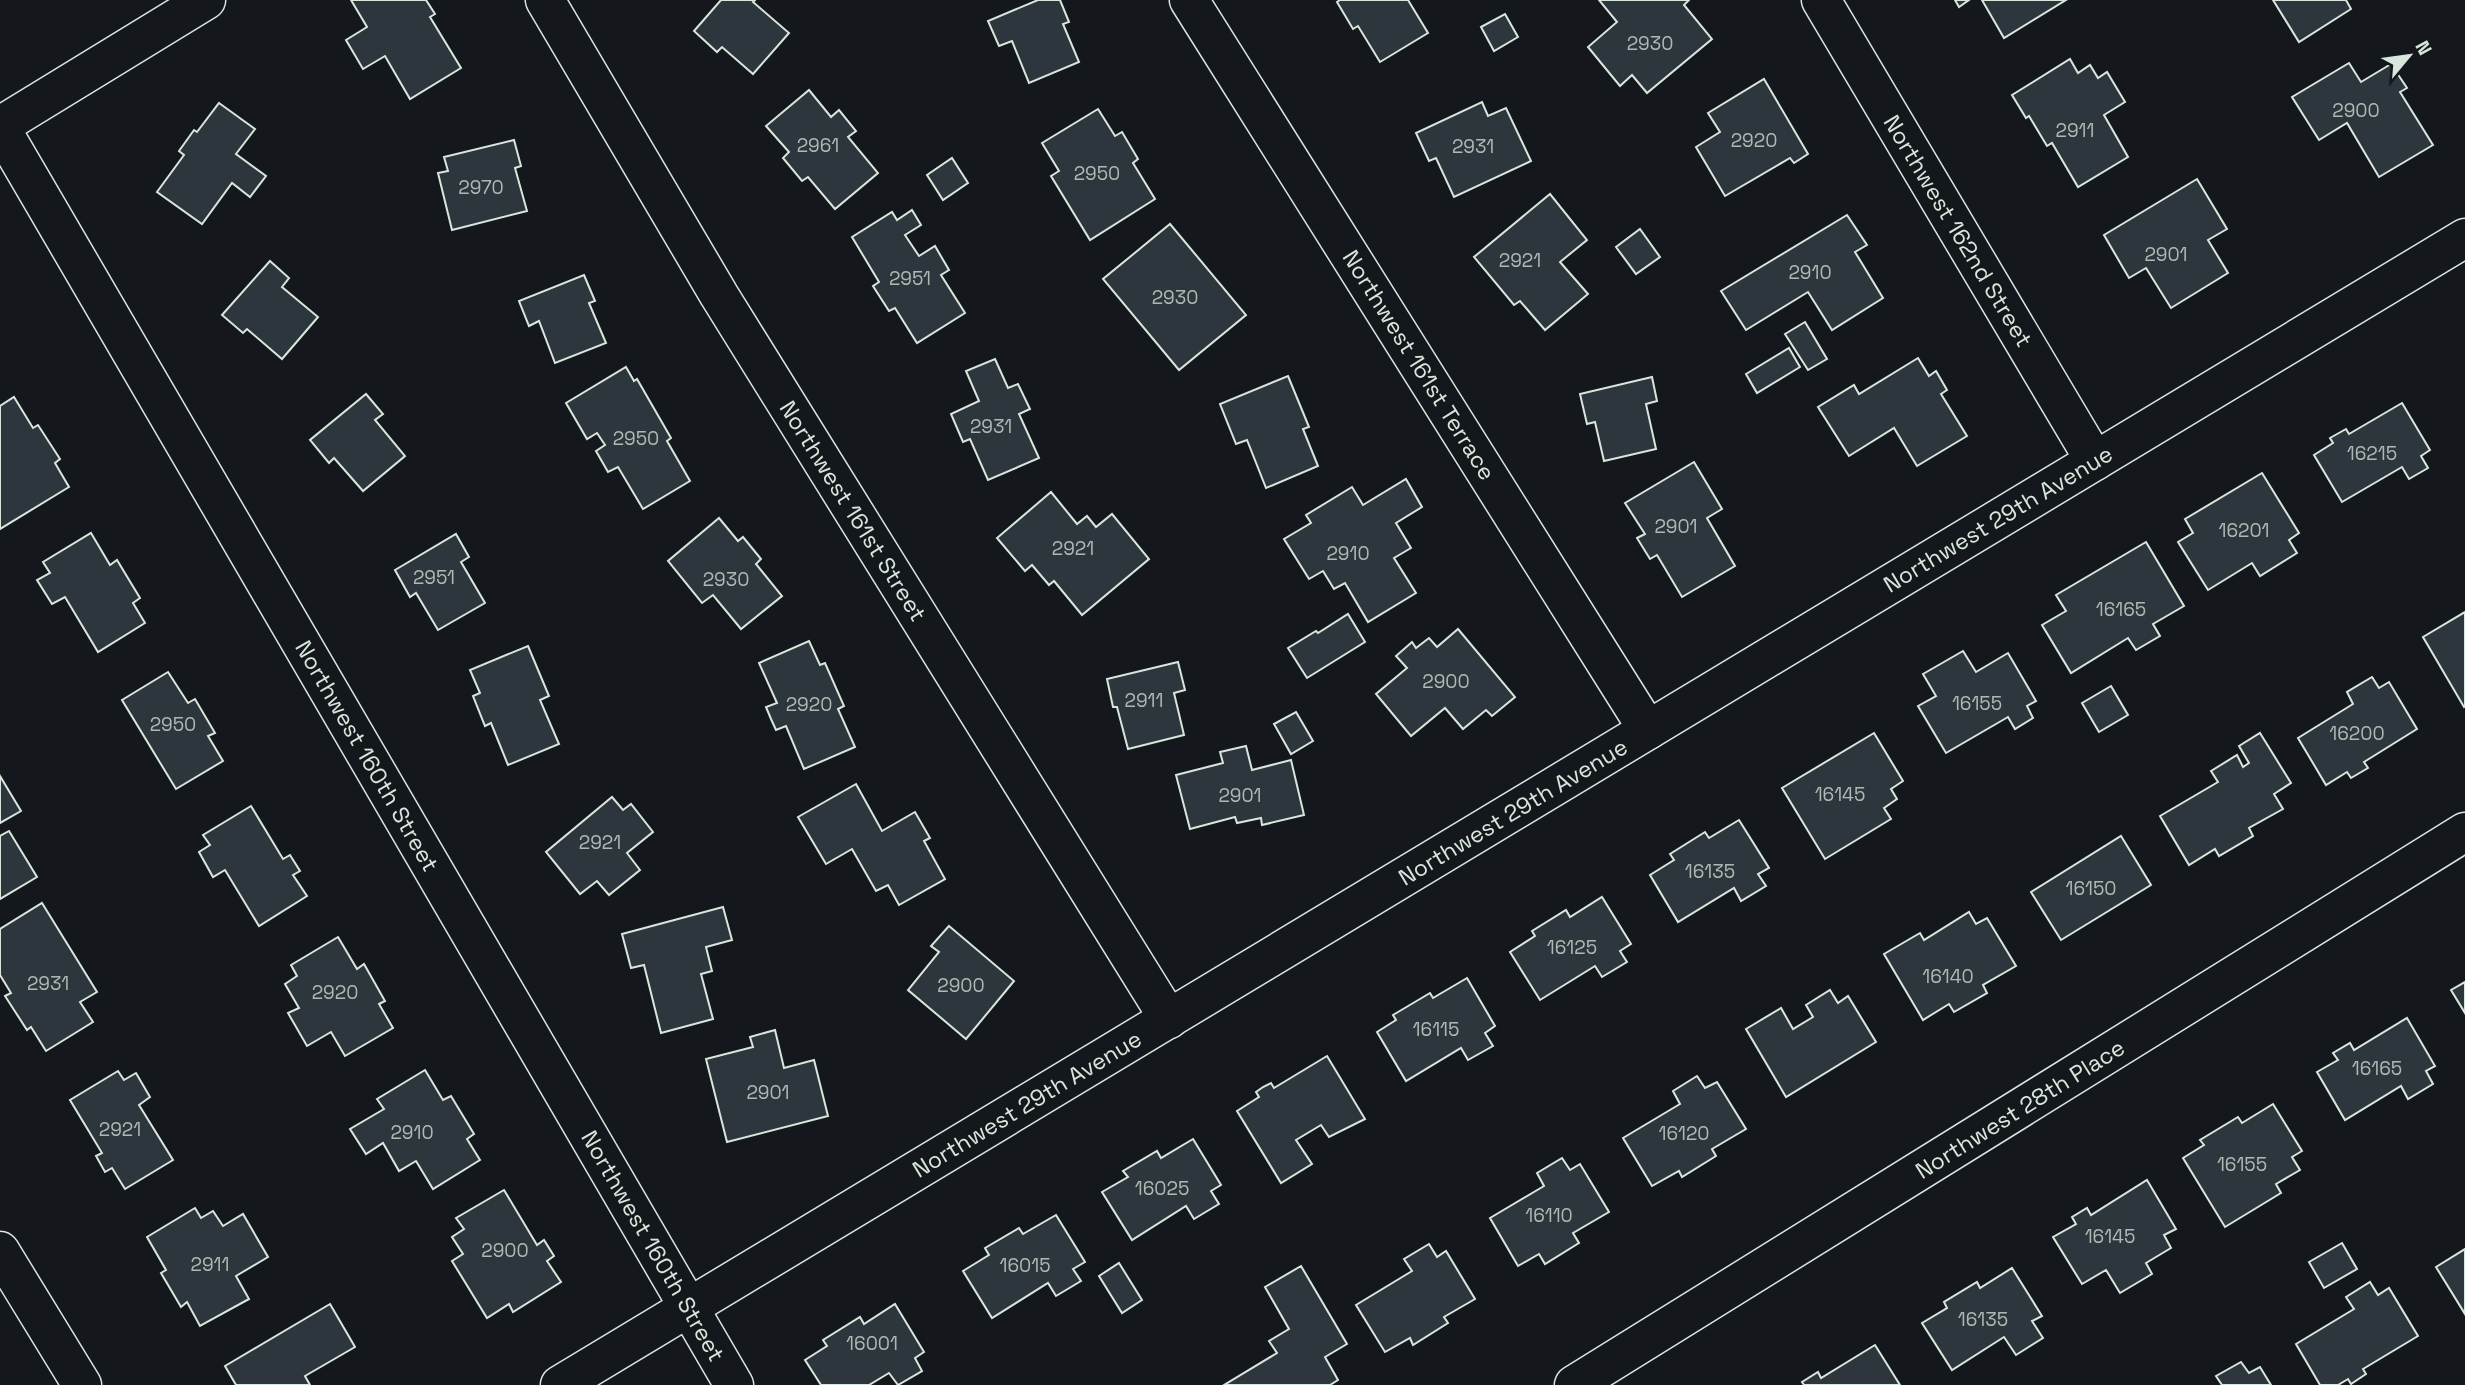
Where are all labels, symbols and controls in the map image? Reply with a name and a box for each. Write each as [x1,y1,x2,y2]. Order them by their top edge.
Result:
north arrow [2374,21,2444,91]
house number: 2930 [1627,31,1673,56]
text: N [2409,36,2437,60]
house number: 2900 [2332,98,2380,123]
street label: Northwest 162nd Street [1877,109,2039,353]
house number: 2911 [2056,118,2094,143]
house number: 2920 [1731,128,1777,153]
house number: 2961 [797,133,839,158]
house number: 2931 [1452,134,1494,159]
house number: 2950 [1074,161,1120,186]
house number: 2970 [458,175,504,200]
house number: 2901 [2144,242,2188,267]
street label: Northwest 161st Terrace [1336,244,1502,486]
house number: 2921 [1499,248,1541,273]
house number: 2910 [1788,260,1832,285]
house number: 2951 [889,266,931,291]
house number: 2930 [1152,285,1198,310]
street label: Northwest 161st Street [773,395,933,627]
house number: 2931 [970,414,1012,439]
house number: 2950 [613,426,659,451]
street label: Northwest 29th Avenue [1878,439,2118,599]
house number: 16215 [2347,441,2397,466]
house number: 2901 [1654,514,1698,539]
house number: 16201 [2218,518,2270,543]
house number: 2921 [1052,536,1094,561]
house number: 2910 [1326,541,1370,566]
house number: 2951 [413,565,455,590]
house number: 2930 [703,567,749,592]
house number: 16165 [2096,597,2146,622]
street label: Northwest 160th Street [288,635,446,877]
house number: 2900 [1422,669,1470,694]
house number: 2911 [1125,688,1163,713]
house number: 16155 [1952,691,2002,716]
house number: 2920 [786,692,832,717]
house number: 2950 [150,712,196,737]
house number: 16200 [2329,721,2385,746]
street label: Northwest 29th Avenue [1393,732,1633,892]
house number: 16145 [1815,782,1865,807]
house number: 2901 [1218,783,1262,808]
house number: 2921 [579,830,621,855]
house number: 16135 [1685,859,1735,884]
house number: 16150 [2065,876,2117,901]
house number: 16125 [1547,935,1597,960]
house number: 16140 [1922,964,1974,989]
house number: 2931 [27,971,69,996]
house number: 2900 [937,973,985,998]
house number: 2920 [312,980,358,1005]
house number: 16115 [1413,1017,1459,1042]
street label: Northwest 29th Avenue [907,1024,1147,1184]
street label: Northwest 28th Place [1910,1032,2130,1186]
house number: 16165 [2352,1056,2402,1081]
house number: 2901 [746,1080,790,1105]
house number: 2921 [99,1117,141,1142]
house number: 2910 [390,1120,434,1145]
house number: 16120 [1658,1121,1710,1146]
street label: Northwest 160th Street [574,1125,732,1367]
house number: 16155 [2217,1152,2267,1177]
house number: 16025 [1135,1176,1189,1201]
house number: 16110 [1525,1203,1573,1228]
house number: 16145 [2085,1224,2135,1249]
house number: 2900 [481,1238,529,1263]
house number: 2911 [191,1252,229,1277]
house number: 16015 [999,1253,1051,1278]
house number: 16135 [1958,1307,2008,1332]
house number: 16001 [846,1331,898,1356]

